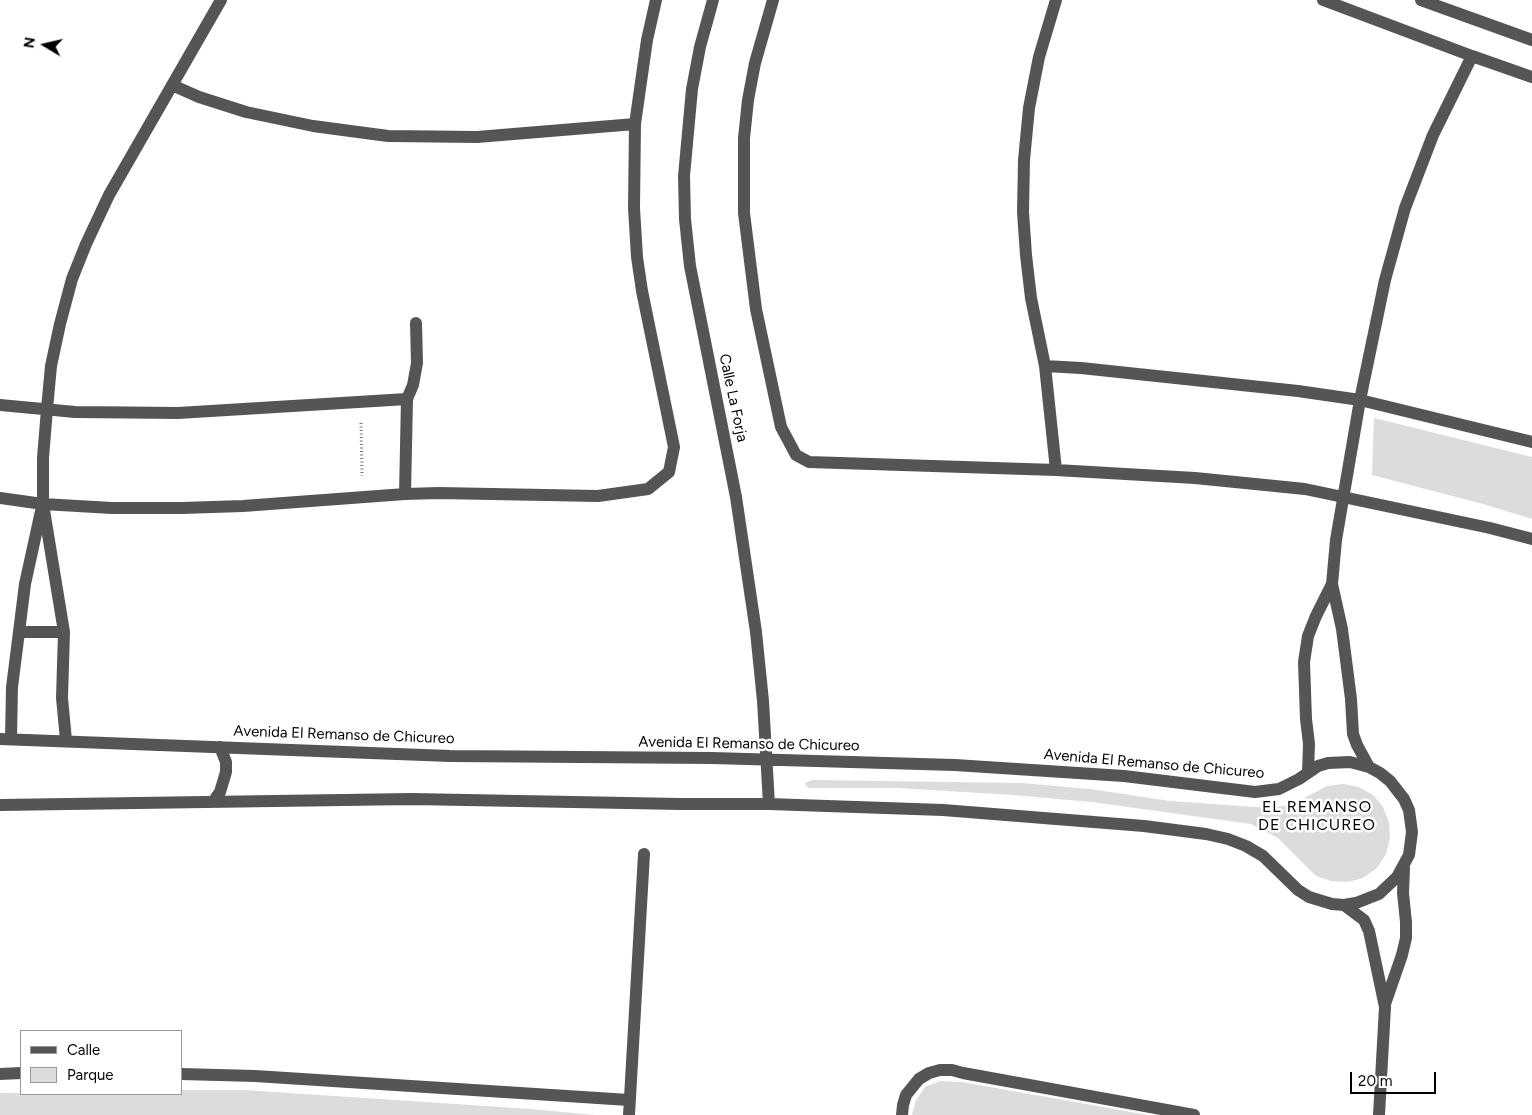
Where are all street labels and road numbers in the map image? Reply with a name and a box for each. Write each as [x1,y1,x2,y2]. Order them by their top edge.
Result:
street label: Calle La Forja [715,352,751,444]
street label: Avenida El Remanso de Chicureo [233,722,455,748]
street label: Avenida El Remanso de Chicureo [638,733,860,755]
street label: Avenida El Remanso de Chicureo [1043,745,1265,783]

